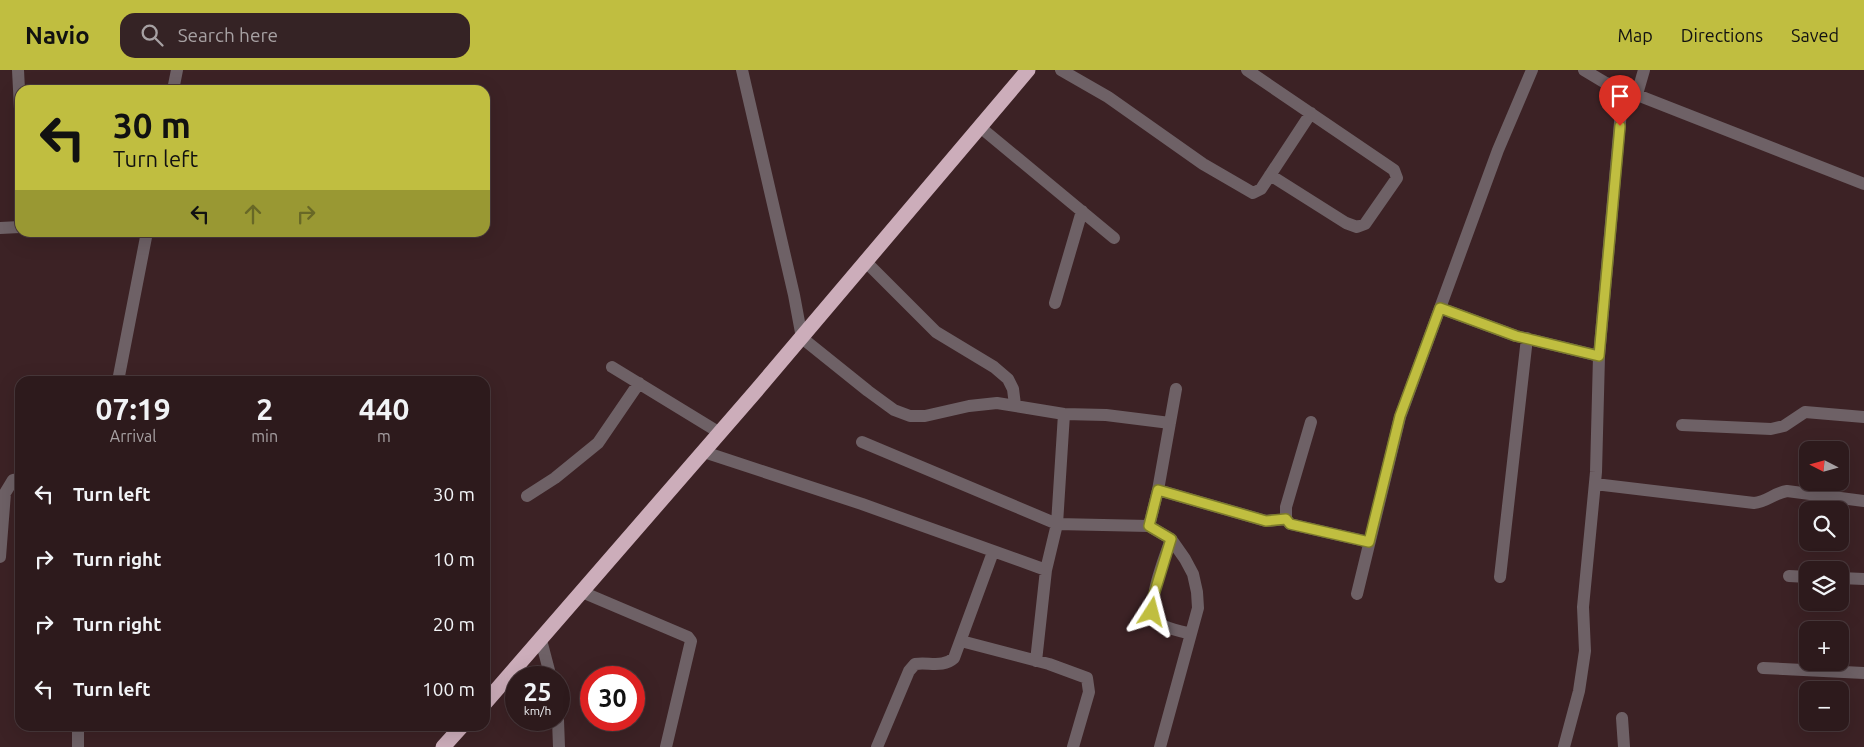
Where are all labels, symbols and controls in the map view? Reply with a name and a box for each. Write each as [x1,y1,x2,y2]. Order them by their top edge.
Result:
search box [120,13,470,58]
icon: search [138,21,166,49]
text: Navio [25,22,90,49]
text: Search here [178,24,278,46]
text: Map [1617,25,1653,45]
text: Directions [1681,25,1763,45]
text: Saved [1791,25,1839,45]
pin [1599,75,1641,126]
icon: arrive [1606,82,1634,110]
icon: left [30,105,95,170]
text: 30 m [113,105,191,145]
text: Turn left [113,146,198,171]
icon: left [186,200,214,228]
icon: ahead [239,200,267,228]
icon: right [292,200,320,228]
text: 07:19 [96,392,171,426]
text: 2 [256,392,273,426]
text: 440 [359,392,409,426]
text: Arrival [110,427,156,445]
text: min [251,427,278,445]
text: m [377,427,391,445]
north arrow [1799,441,1849,491]
map controls [1799,441,1849,731]
icon: left [30,480,58,508]
text: Turn left [73,483,151,505]
text: 30 m [433,483,475,505]
button: search [1799,501,1849,551]
icon: right [30,545,58,573]
text: Turn right [73,548,161,570]
text: 10 m [433,548,475,570]
button: layers [1799,561,1849,611]
position arrow [1125,585,1177,637]
icon: right [30,610,58,638]
text: Turn right [73,613,161,635]
text: 20 m [433,613,475,635]
button: + [1799,621,1849,671]
speed limit sign: 30 [580,666,645,731]
icon: left [30,675,58,703]
text: Turn left [73,678,151,700]
text: 100 m [422,678,475,700]
text: 25 [523,678,552,706]
button: − [1799,681,1849,731]
text: km/h [524,704,551,717]

